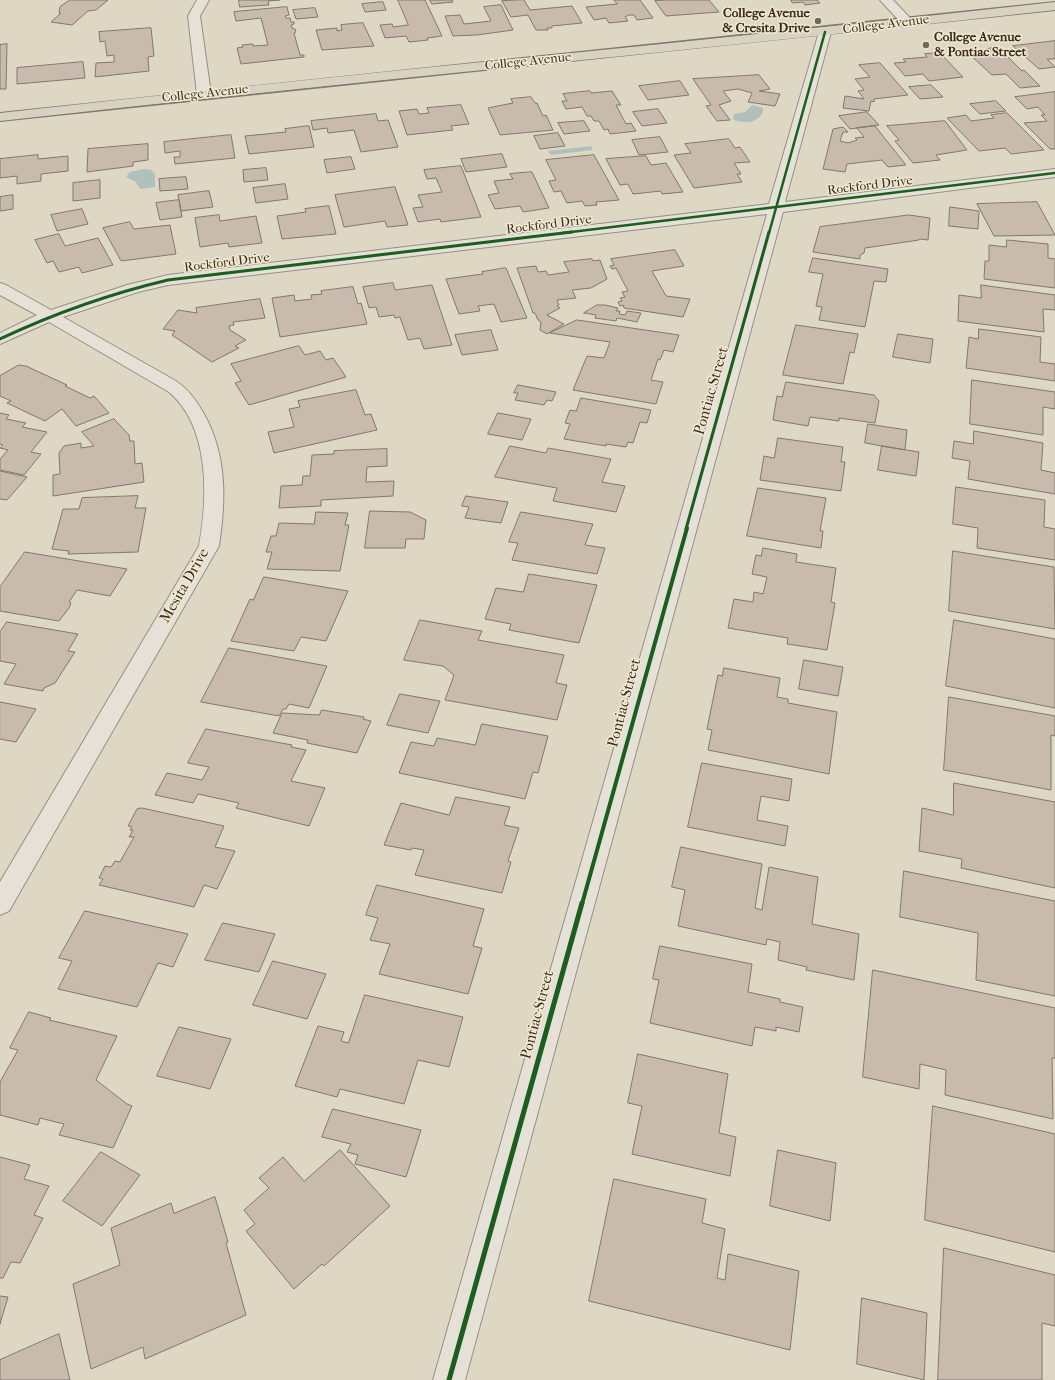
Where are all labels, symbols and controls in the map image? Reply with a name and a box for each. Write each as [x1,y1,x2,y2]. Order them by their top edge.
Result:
place label: College Avenue & Cresita Drive [722,6,810,37]
street label: College Avenue [842,12,930,38]
marker: College Avenue & Cresita Drive [813,16,823,26]
place label: College Avenue & Pontiac Street [934,30,1026,61]
marker: College Avenue & Pontiac Street [921,40,931,50]
street label: College Avenue [484,50,572,74]
street label: College Avenue [161,82,249,106]
street label: Rockford Drive [826,173,914,199]
street label: Rockford Drive [505,212,593,238]
street label: Rockford Drive [183,250,271,276]
street label: Pontiac Street [691,345,733,437]
street label: Mesita Drive [156,546,214,626]
street label: Pontiac Street [605,657,645,749]
street label: Pontiac Street [518,969,558,1061]

